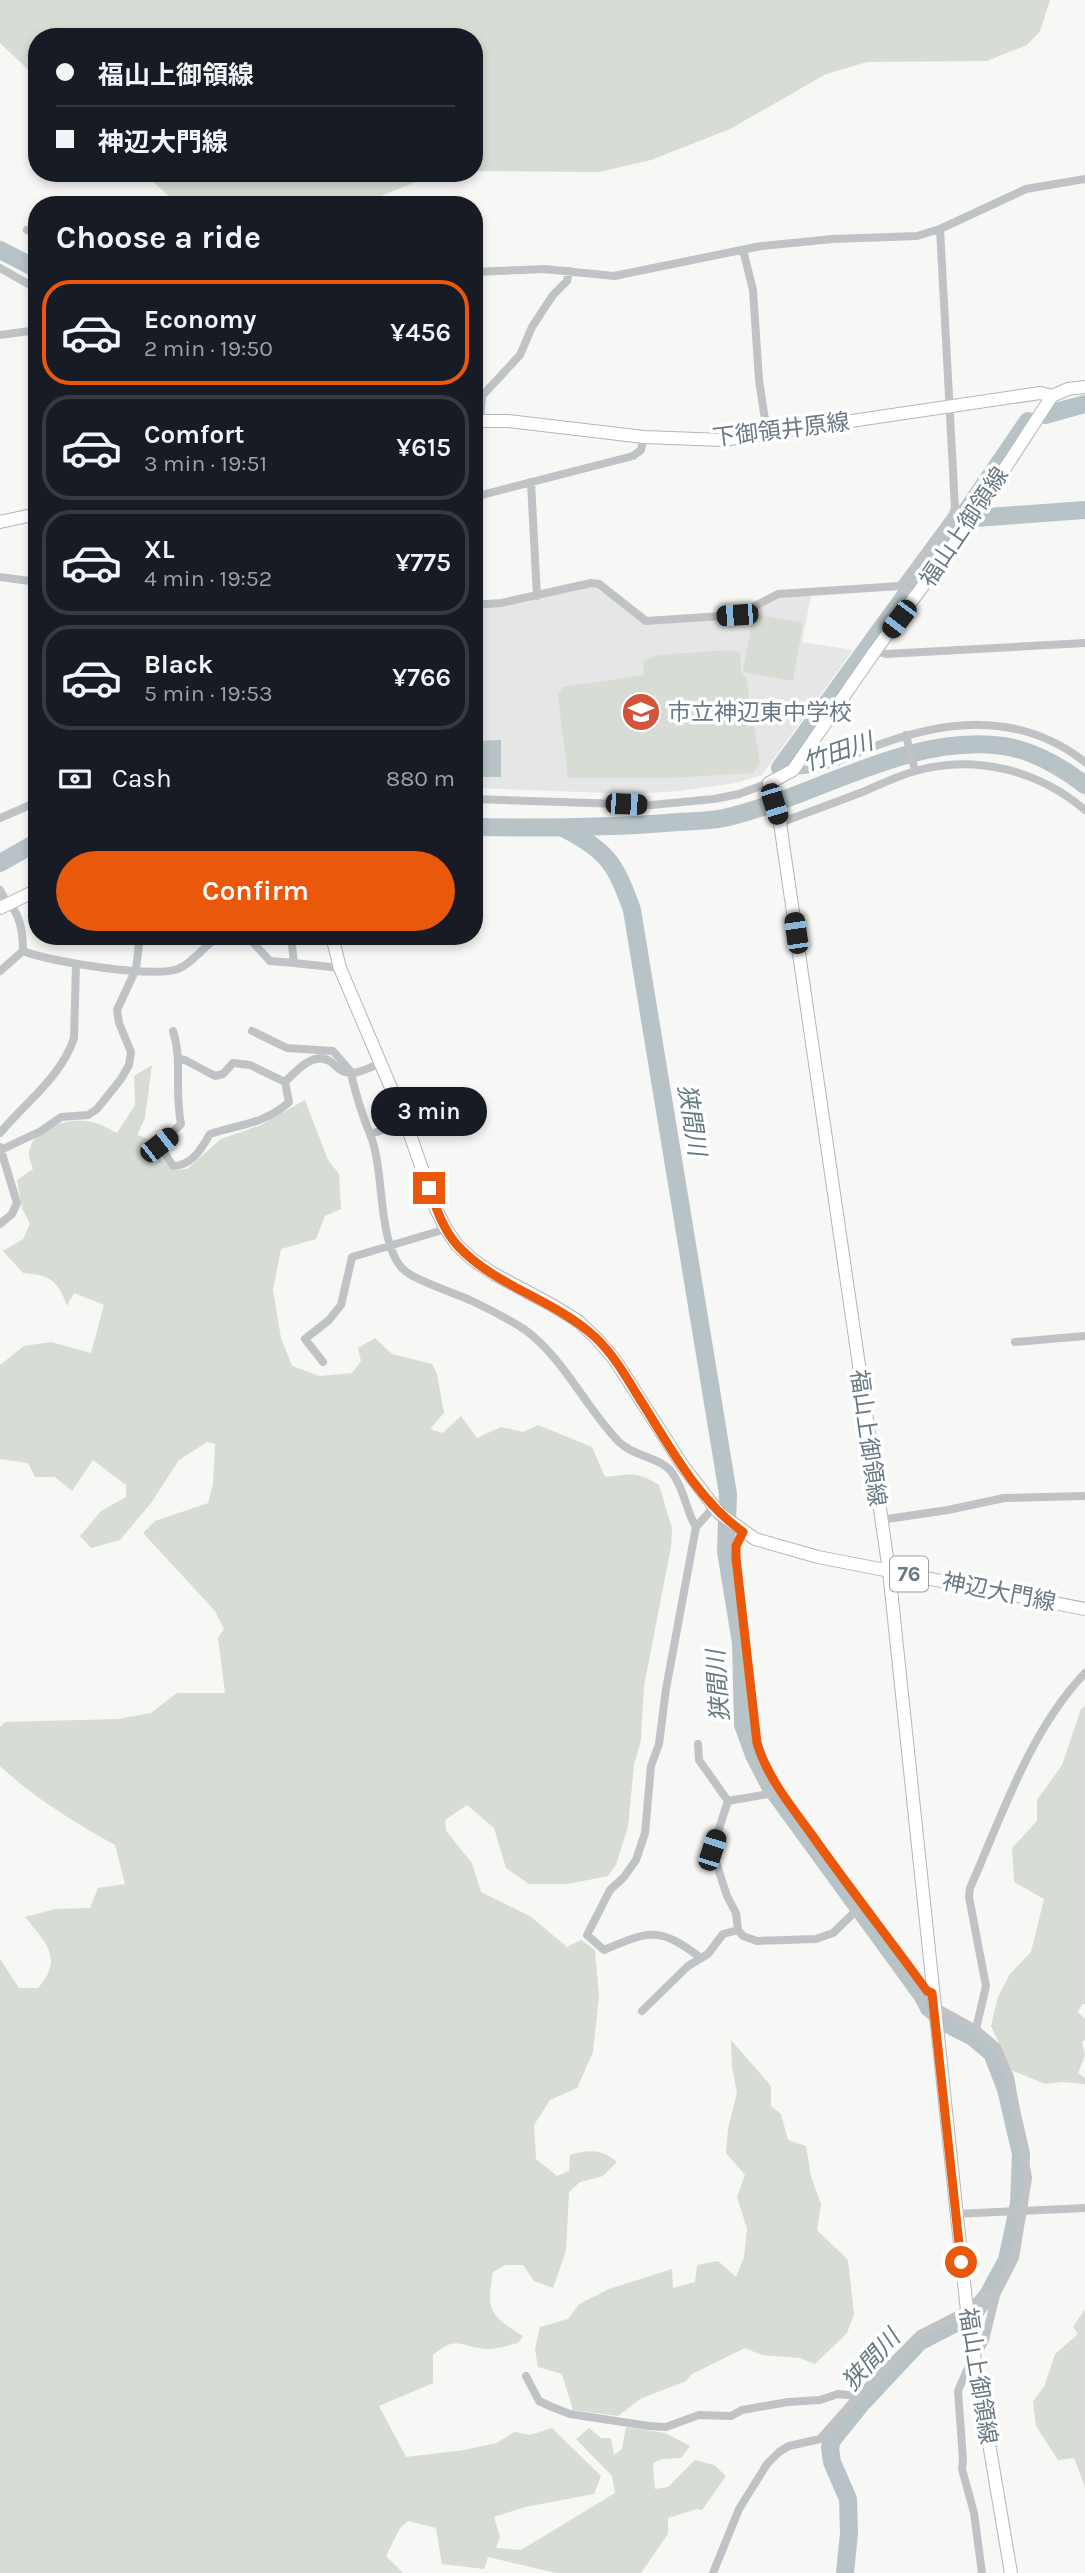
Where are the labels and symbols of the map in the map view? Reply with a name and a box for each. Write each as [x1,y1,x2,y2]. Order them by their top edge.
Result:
street label: 下御領井原線 [711,408,851,452]
street label: 福山上御領線 [914,462,1014,592]
car [878,596,921,642]
car [716,603,759,627]
school or university icon: 市立神辺東中学校 [620,691,662,733]
place label: 市立神辺東中学校 [668,699,852,726]
water label: 竹田川 [799,726,879,777]
car [758,781,791,827]
car [605,793,648,815]
car [783,911,810,955]
water label: 狭間川 [673,1082,712,1161]
callout: 3 min [371,1086,487,1136]
car [136,1124,183,1166]
route end [413,1172,445,1204]
street label: 福山上御領線 [845,1368,891,1508]
road number: 76 [890,1556,928,1592]
street label: 神辺大門線 [940,1568,1058,1616]
water label: 狭間川 [701,1646,734,1723]
car [696,1827,729,1873]
route start [945,2246,977,2278]
street label: 福山上御領線 [954,2306,1002,2446]
water label: 狭間川 [837,2322,908,2396]

